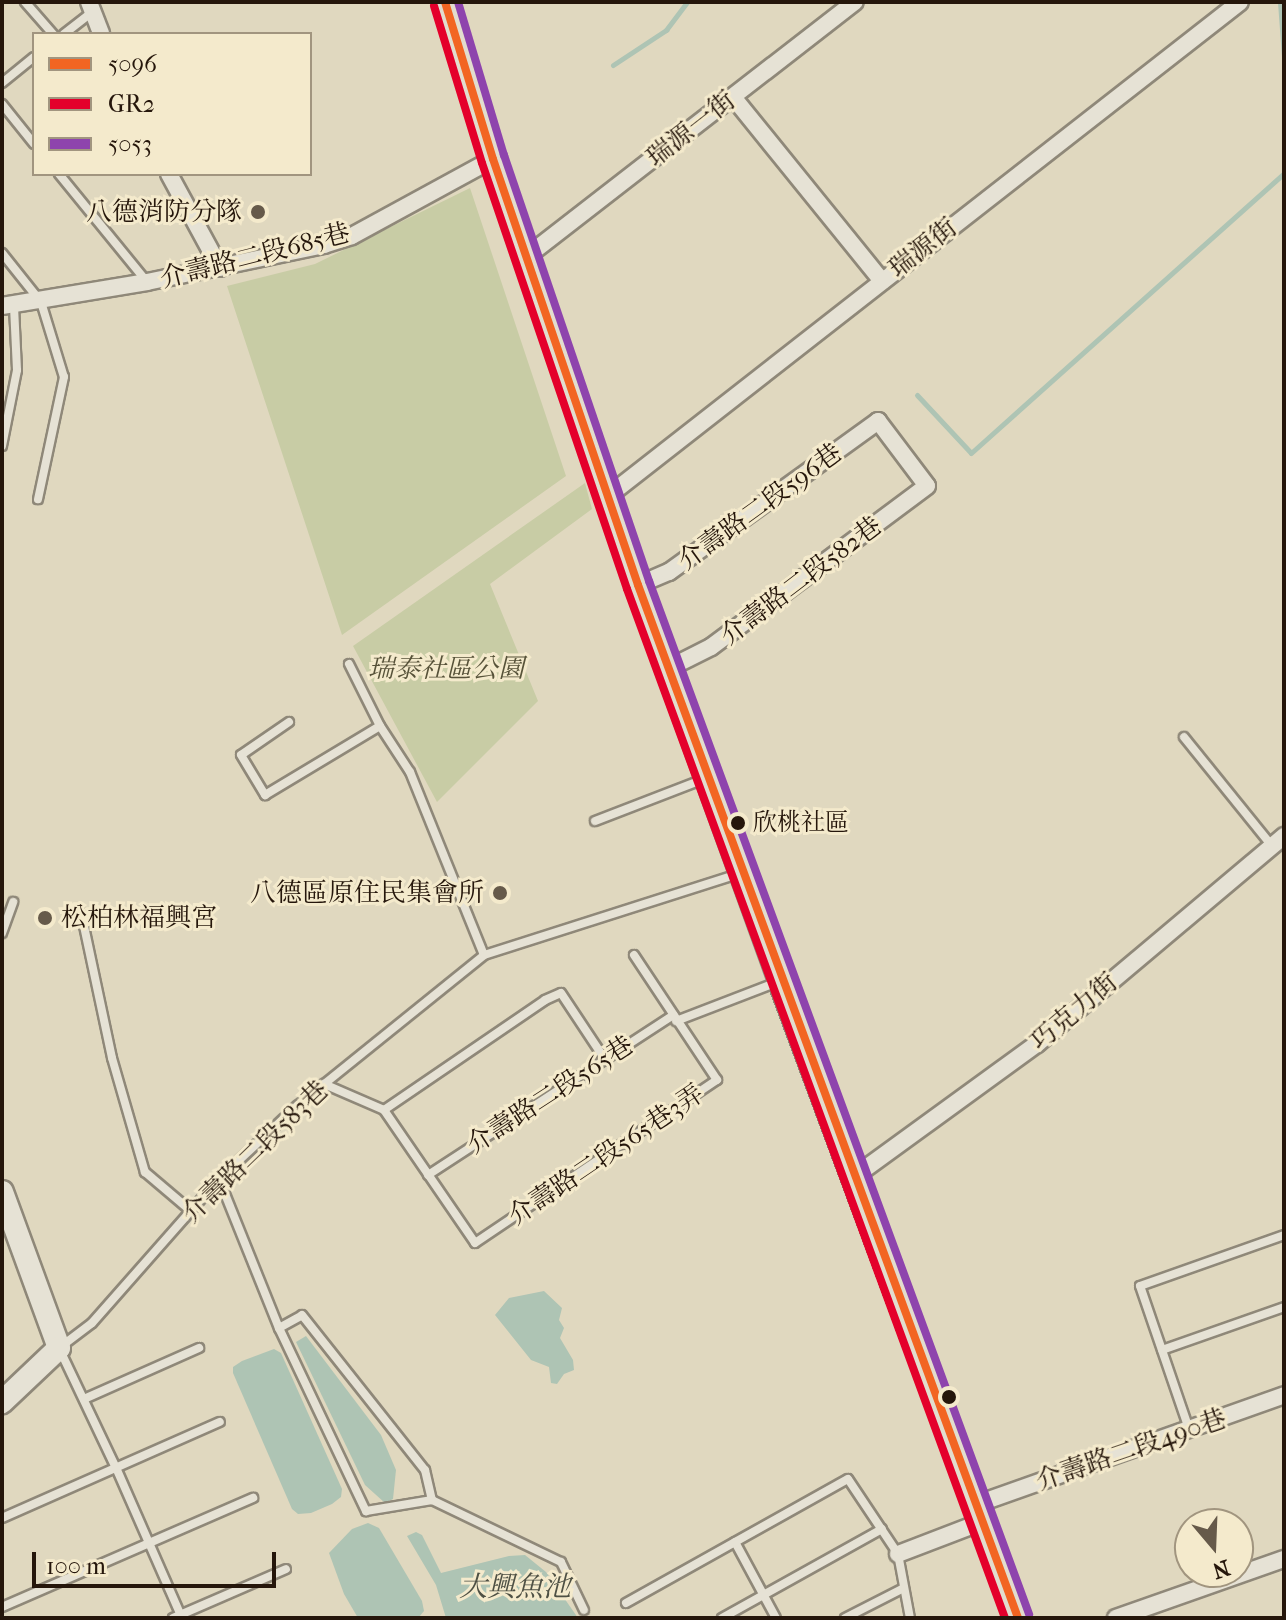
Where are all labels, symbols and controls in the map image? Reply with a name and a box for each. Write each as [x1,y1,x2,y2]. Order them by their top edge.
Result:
legend [32,32,312,176]
text: 5096 [108,50,157,78]
street label: 瑞源一街 [640,85,742,173]
text: GR2 [108,90,155,118]
text: 5053 [108,130,152,158]
place label: 八德消防分隊 [86,196,242,228]
marker: 八德消防分隊 [249,203,267,221]
street label: 瑞源街 [883,212,963,284]
street label: 介壽路二段685巷 [157,217,353,295]
street label: 介壽路二段596巷 [672,437,848,577]
street label: 介壽路二段582巷 [714,510,888,652]
park label: 瑞泰社區公園 [368,653,524,685]
place label: 欣桃社區 [753,809,849,837]
marker: 欣桃社區 [730,815,746,831]
place label: 八德區原住民集會所 [250,877,484,909]
marker: 八德區原住民集會所 [491,884,509,902]
place label: 松柏林福興宮 [61,902,217,934]
marker: 松柏林福興宮 [36,909,54,927]
street label: 巧克力街 [1024,967,1124,1057]
street label: 介壽路二段565巷 [461,1029,639,1161]
street label: 介壽路二段583巷 [175,1074,335,1230]
street label: 介壽路二段565巷3弄 [502,1078,710,1232]
unlabelled marker [941,1389,957,1405]
street label: 介壽路二段490巷 [1032,1403,1230,1497]
north arrow [1174,1508,1254,1588]
scale bar [36,1536,280,1586]
text: 100 m [46,1552,106,1580]
text: N [1209,1554,1233,1584]
water label: 大興魚池 [459,1570,571,1604]

